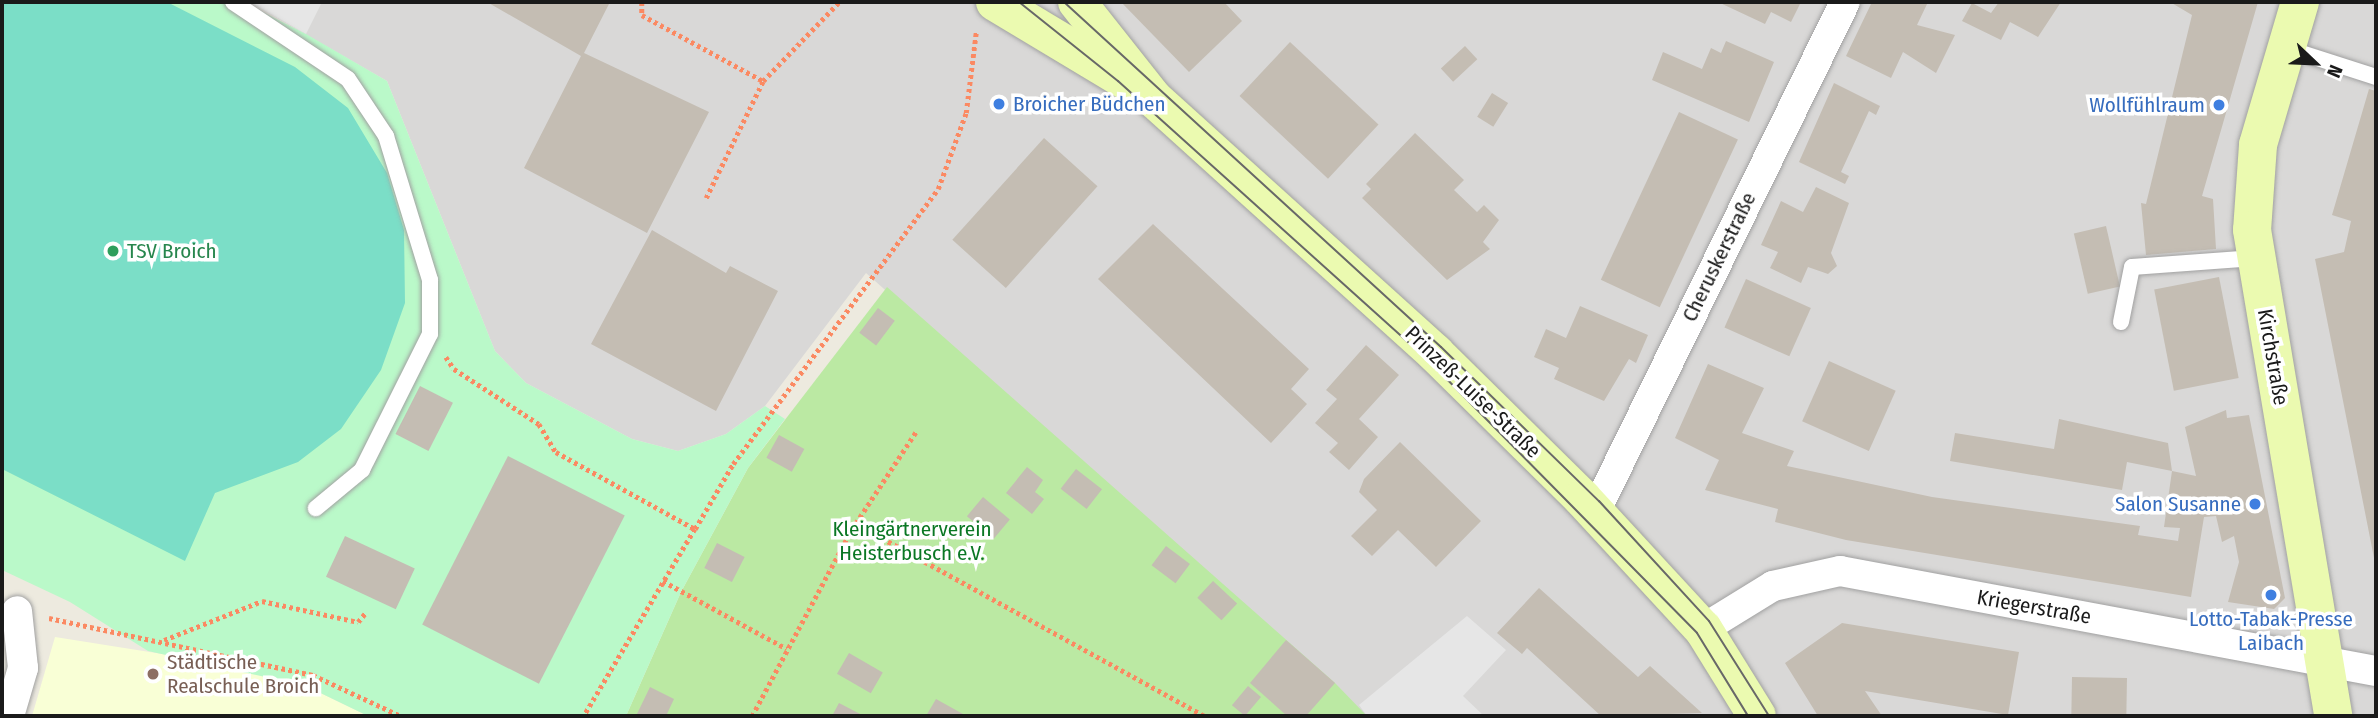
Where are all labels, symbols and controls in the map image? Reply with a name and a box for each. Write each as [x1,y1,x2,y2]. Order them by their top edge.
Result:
north arrow [2280,28,2350,98]
text: N [2322,62,2348,81]
place label: Broicher Büdchen [1013,91,1165,117]
place label: Wollfühlraum [2089,92,2205,118]
marker: Broicher Büdchen [991,96,1007,112]
marker: Wollfühlraum [2211,97,2227,113]
street label: Cheruskerstraße [1677,188,1761,326]
place label: TSV Broich [127,238,217,264]
marker: TSV Broich [105,243,121,259]
street label: Kirchstraße [2252,307,2294,407]
street label: Prinzeß-Luise-Straße [1400,321,1546,463]
place label: Salon Susanne [2115,491,2241,517]
marker: Salon Susanne [2247,496,2263,512]
park label: Kleingärtnerverein Heisterbusch e.V. [832,516,992,566]
street label: Kriegerstraße [1975,585,2093,629]
marker: Lotto-Tabak-Presse Laibach [2263,587,2279,603]
place label: Lotto-Tabak-Presse Laibach [2189,606,2353,656]
place label: Städtische Realschule Broich [167,649,319,699]
marker: Städtische Realschule Broich [145,666,161,682]

